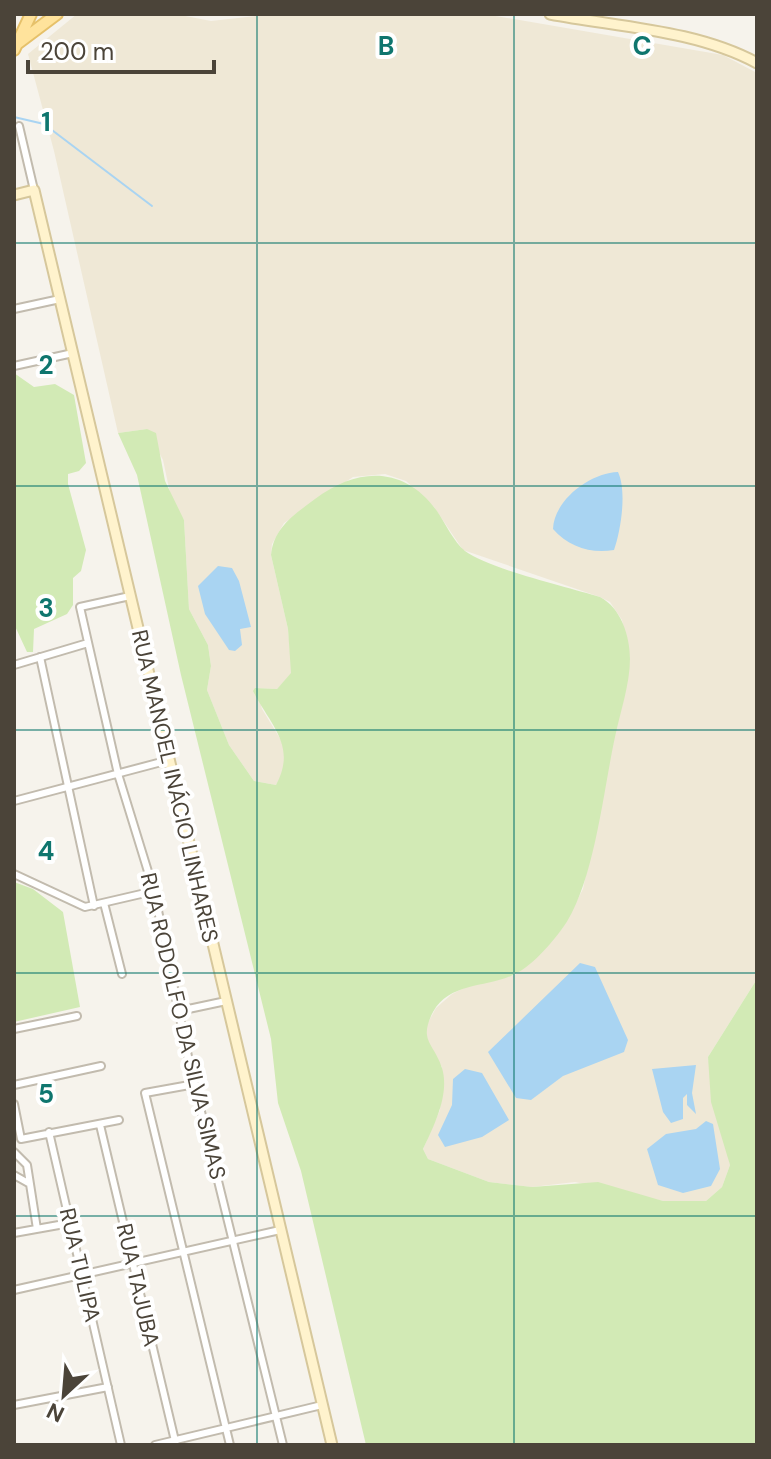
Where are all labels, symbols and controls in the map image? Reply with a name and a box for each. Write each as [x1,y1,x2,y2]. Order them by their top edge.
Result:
scale bar [28,24,214,74]
text: B [378,29,394,63]
text: C [632,29,652,63]
text: 200 m [40,36,114,67]
text: 1 [41,105,51,139]
text: 2 [38,348,54,382]
text: 3 [38,591,54,625]
street label: RUA MANOEL INÁCIO LINHARES [125,627,225,945]
text: 4 [38,834,54,868]
street label: RUA RODOLFO DA SILVA SIMAS [134,870,232,1182]
text: 5 [38,1077,54,1111]
street label: RUA TULIPA [53,1205,107,1325]
street label: RUA TAJUBA [110,1221,166,1349]
north arrow [24,1355,104,1435]
text: N [42,1396,69,1429]

